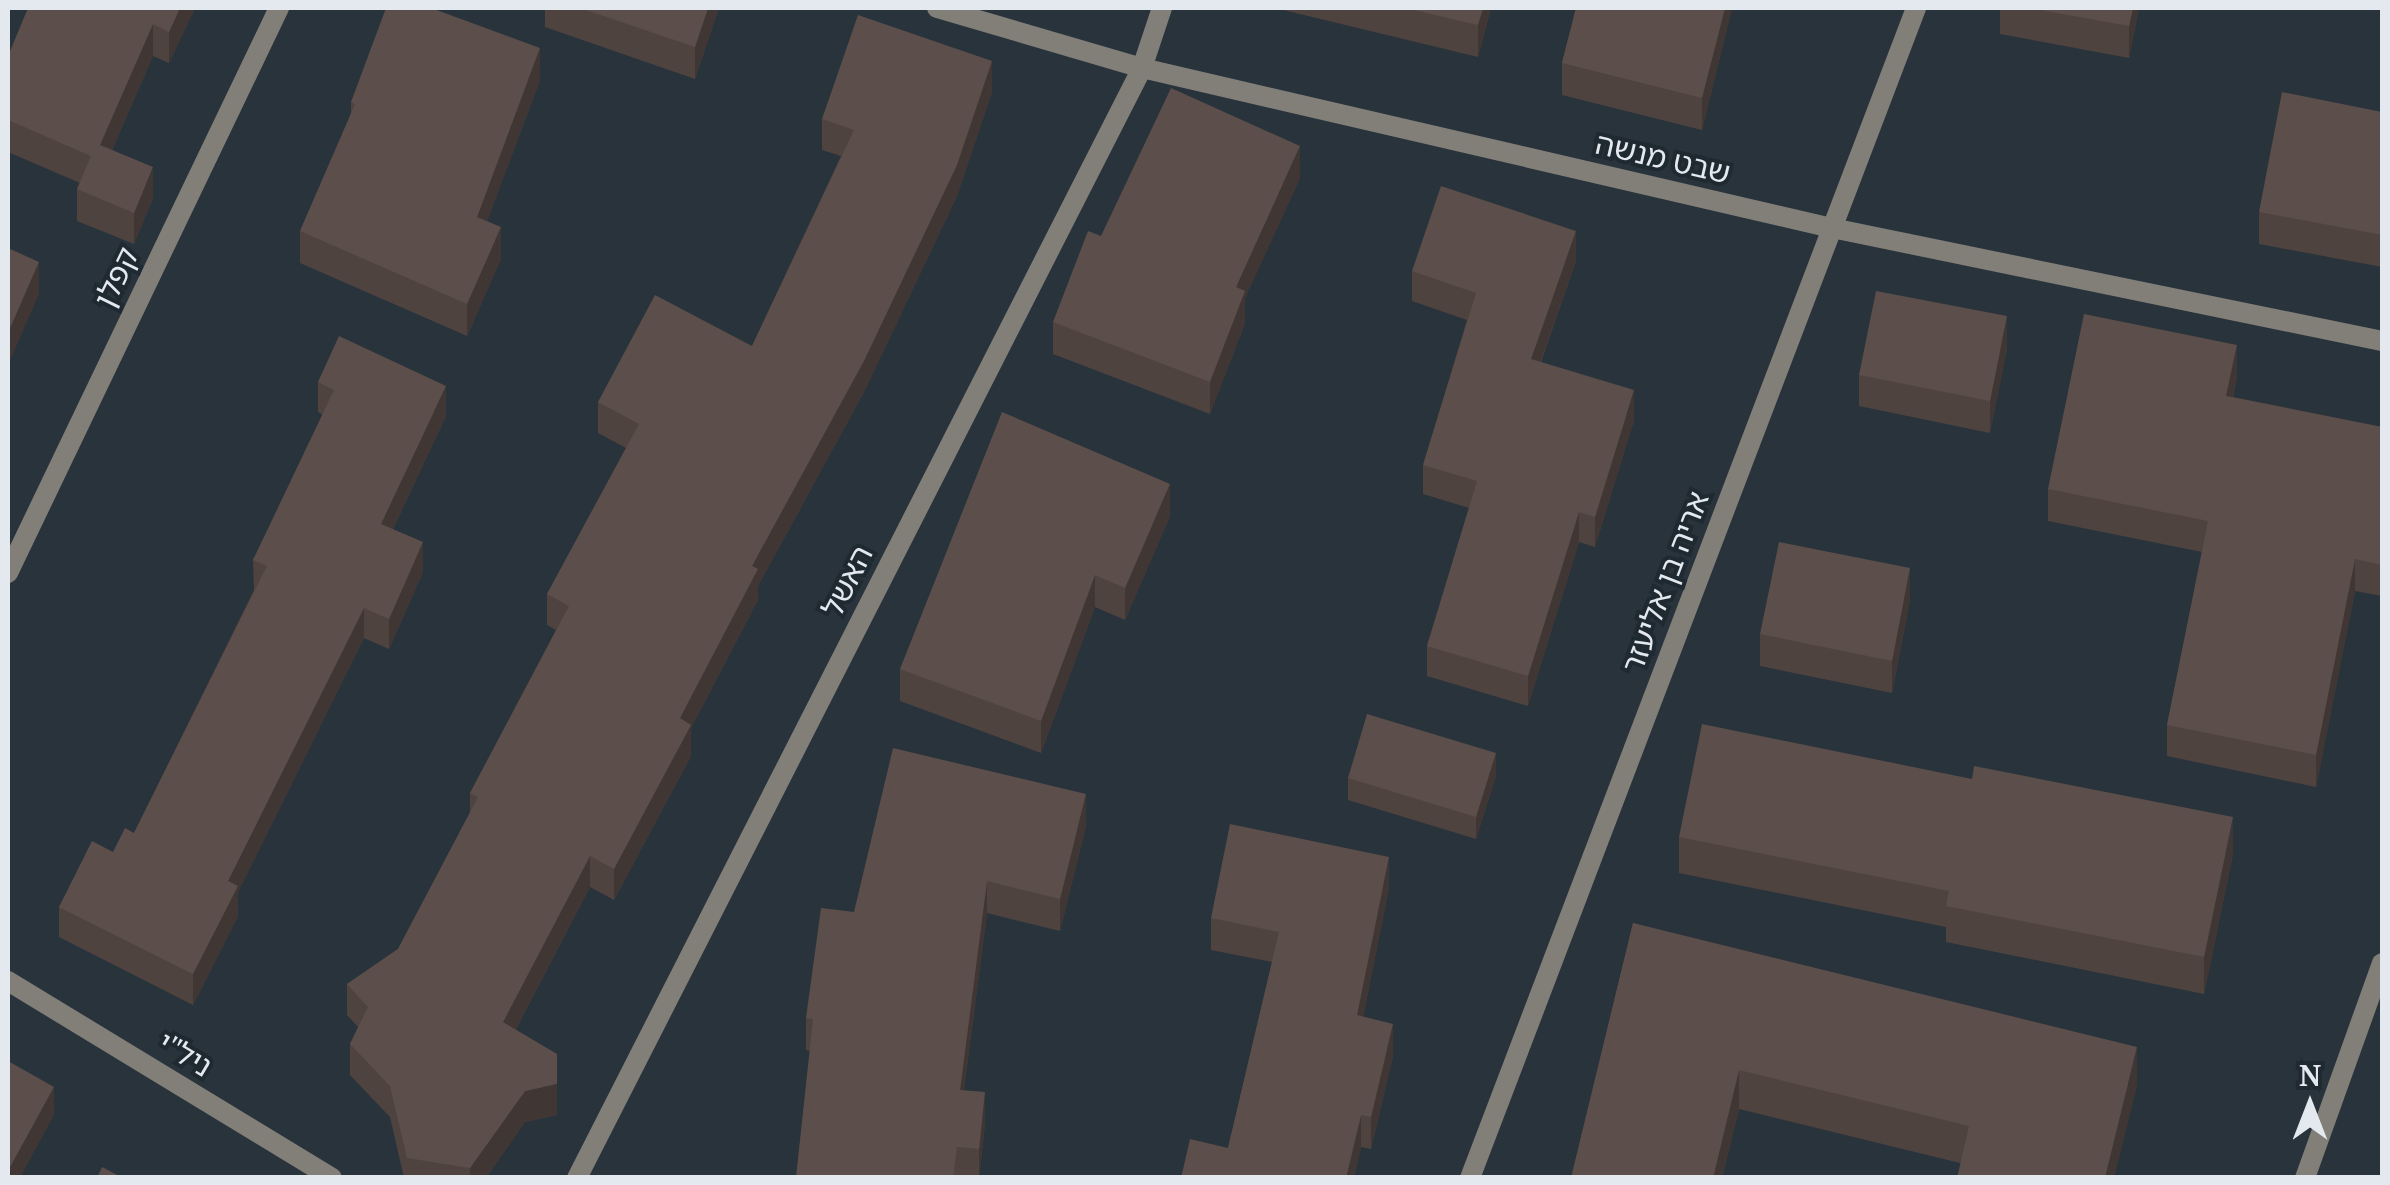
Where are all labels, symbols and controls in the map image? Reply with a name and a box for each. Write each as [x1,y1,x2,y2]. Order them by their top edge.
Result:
street label: שבט מנשה [1592,125,1734,191]
street label: קפלן [86,241,146,313]
street label: אריה בן אליעזר [1614,486,1716,678]
street label: האשל [814,540,880,622]
street label: ניל"י [151,1024,219,1084]
north arrow [2260,1055,2360,1155]
text: N [2299,1056,2321,1094]

